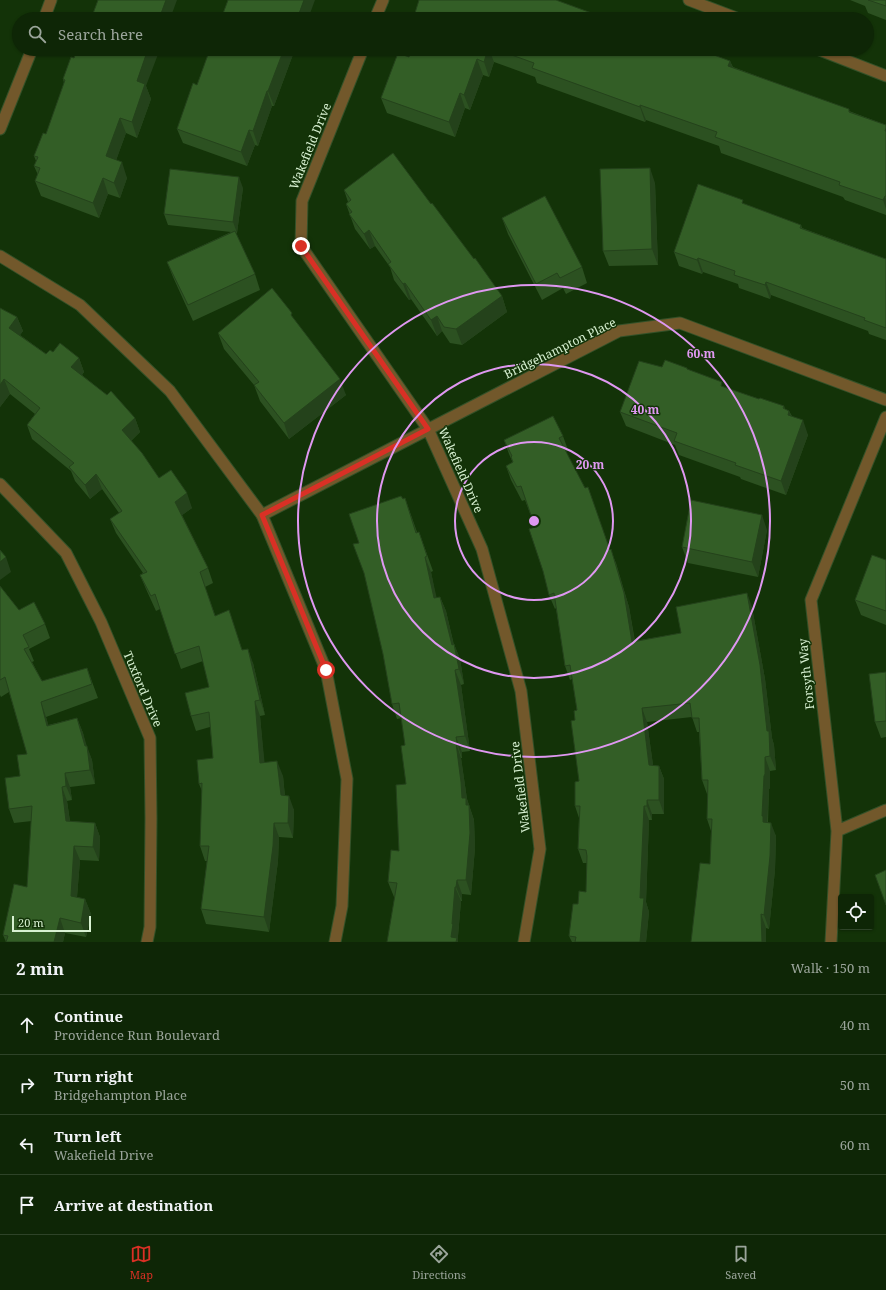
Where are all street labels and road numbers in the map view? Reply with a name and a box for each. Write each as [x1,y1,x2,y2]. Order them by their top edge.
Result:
street label: Wakefield Drive [285,100,335,192]
street label: Bridgehampton Place [501,313,619,383]
street label: Wakefield Drive [435,425,487,515]
street label: Forsyth Way [794,637,818,710]
street label: Tuxford Drive [119,648,167,730]
street label: Wakefield Drive [506,740,534,834]

